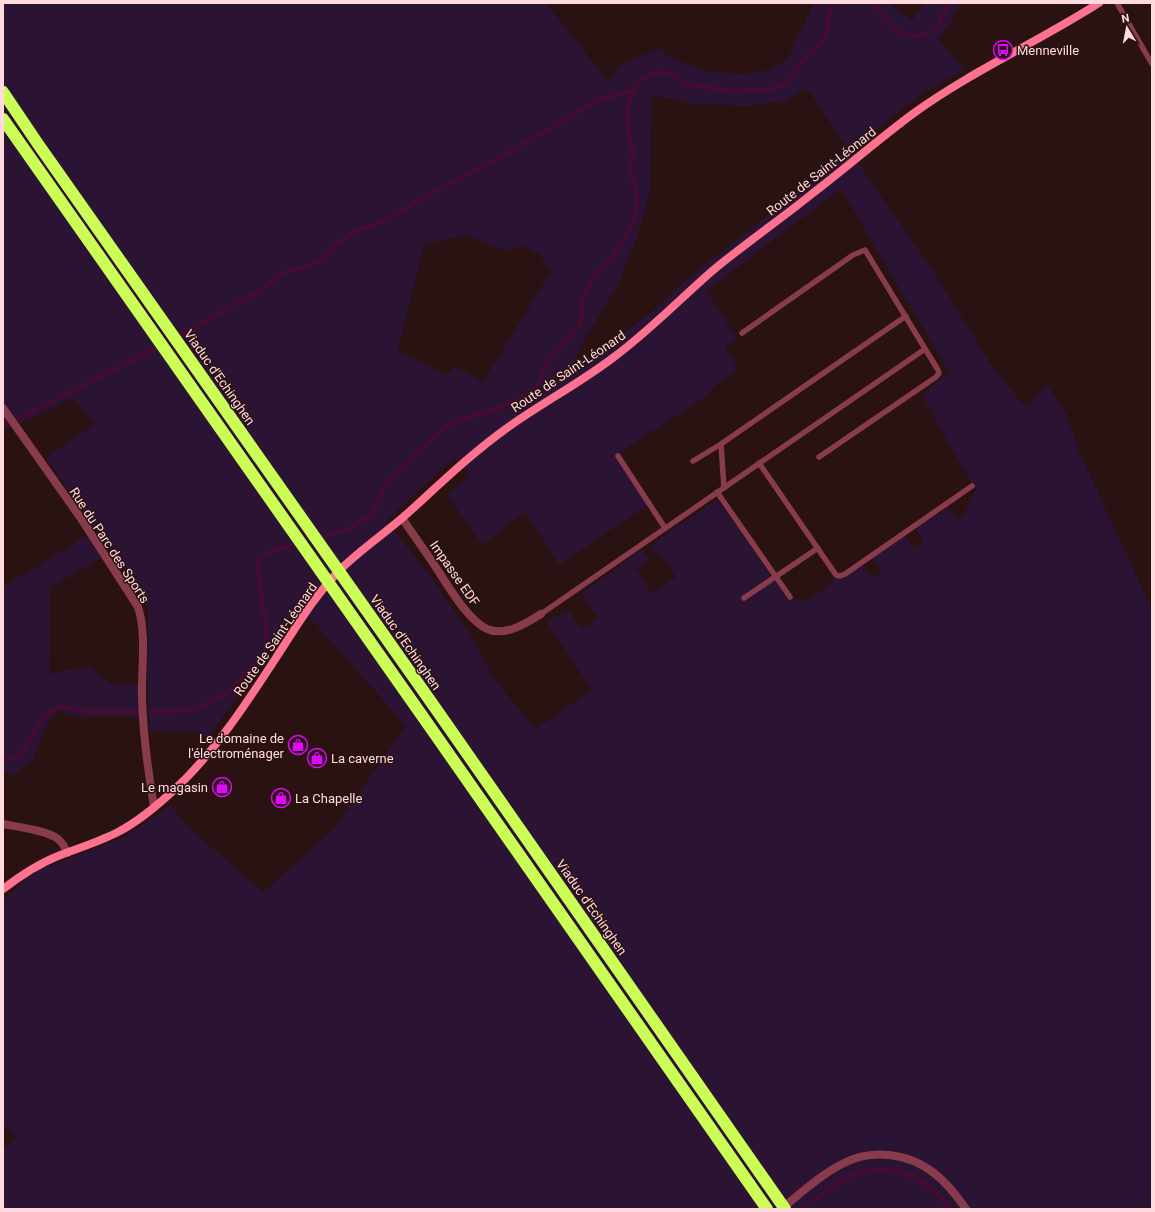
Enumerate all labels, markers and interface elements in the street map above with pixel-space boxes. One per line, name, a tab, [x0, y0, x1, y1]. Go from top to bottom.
north arrow	[1107, 8, 1147, 48]
text: N	[1120, 12, 1131, 26]
bus stop icon: Menneville	[992, 39, 1014, 61]
place label: Menneville	[1017, 43, 1079, 58]
street label: Route de Saint-Léonard	[764, 124, 879, 219]
street label: Viaduc d'Echinghen	[181, 327, 258, 428]
street label: Route de Saint-Léonard	[508, 328, 628, 415]
street label: Rue du Parc des Sports	[67, 485, 153, 606]
street label: Impasse EDF	[427, 538, 483, 609]
street label: Route de Saint-Léonard	[231, 580, 320, 699]
street label: Viaduc d'Echinghen	[367, 592, 444, 693]
place label: Le domaine de l'électroménager	[188, 731, 285, 761]
shop icon: Le domaine de l'électroménager	[287, 734, 309, 756]
shop icon: La caverne	[306, 747, 328, 769]
place label: La caverne	[331, 751, 394, 766]
shop icon: Le magasin	[211, 776, 233, 798]
place label: Le magasin	[141, 780, 208, 795]
shop icon: La Chapelle	[270, 787, 292, 809]
place label: La Chapelle	[295, 791, 363, 806]
street label: Viaduc d'Echinghen	[553, 857, 630, 958]

